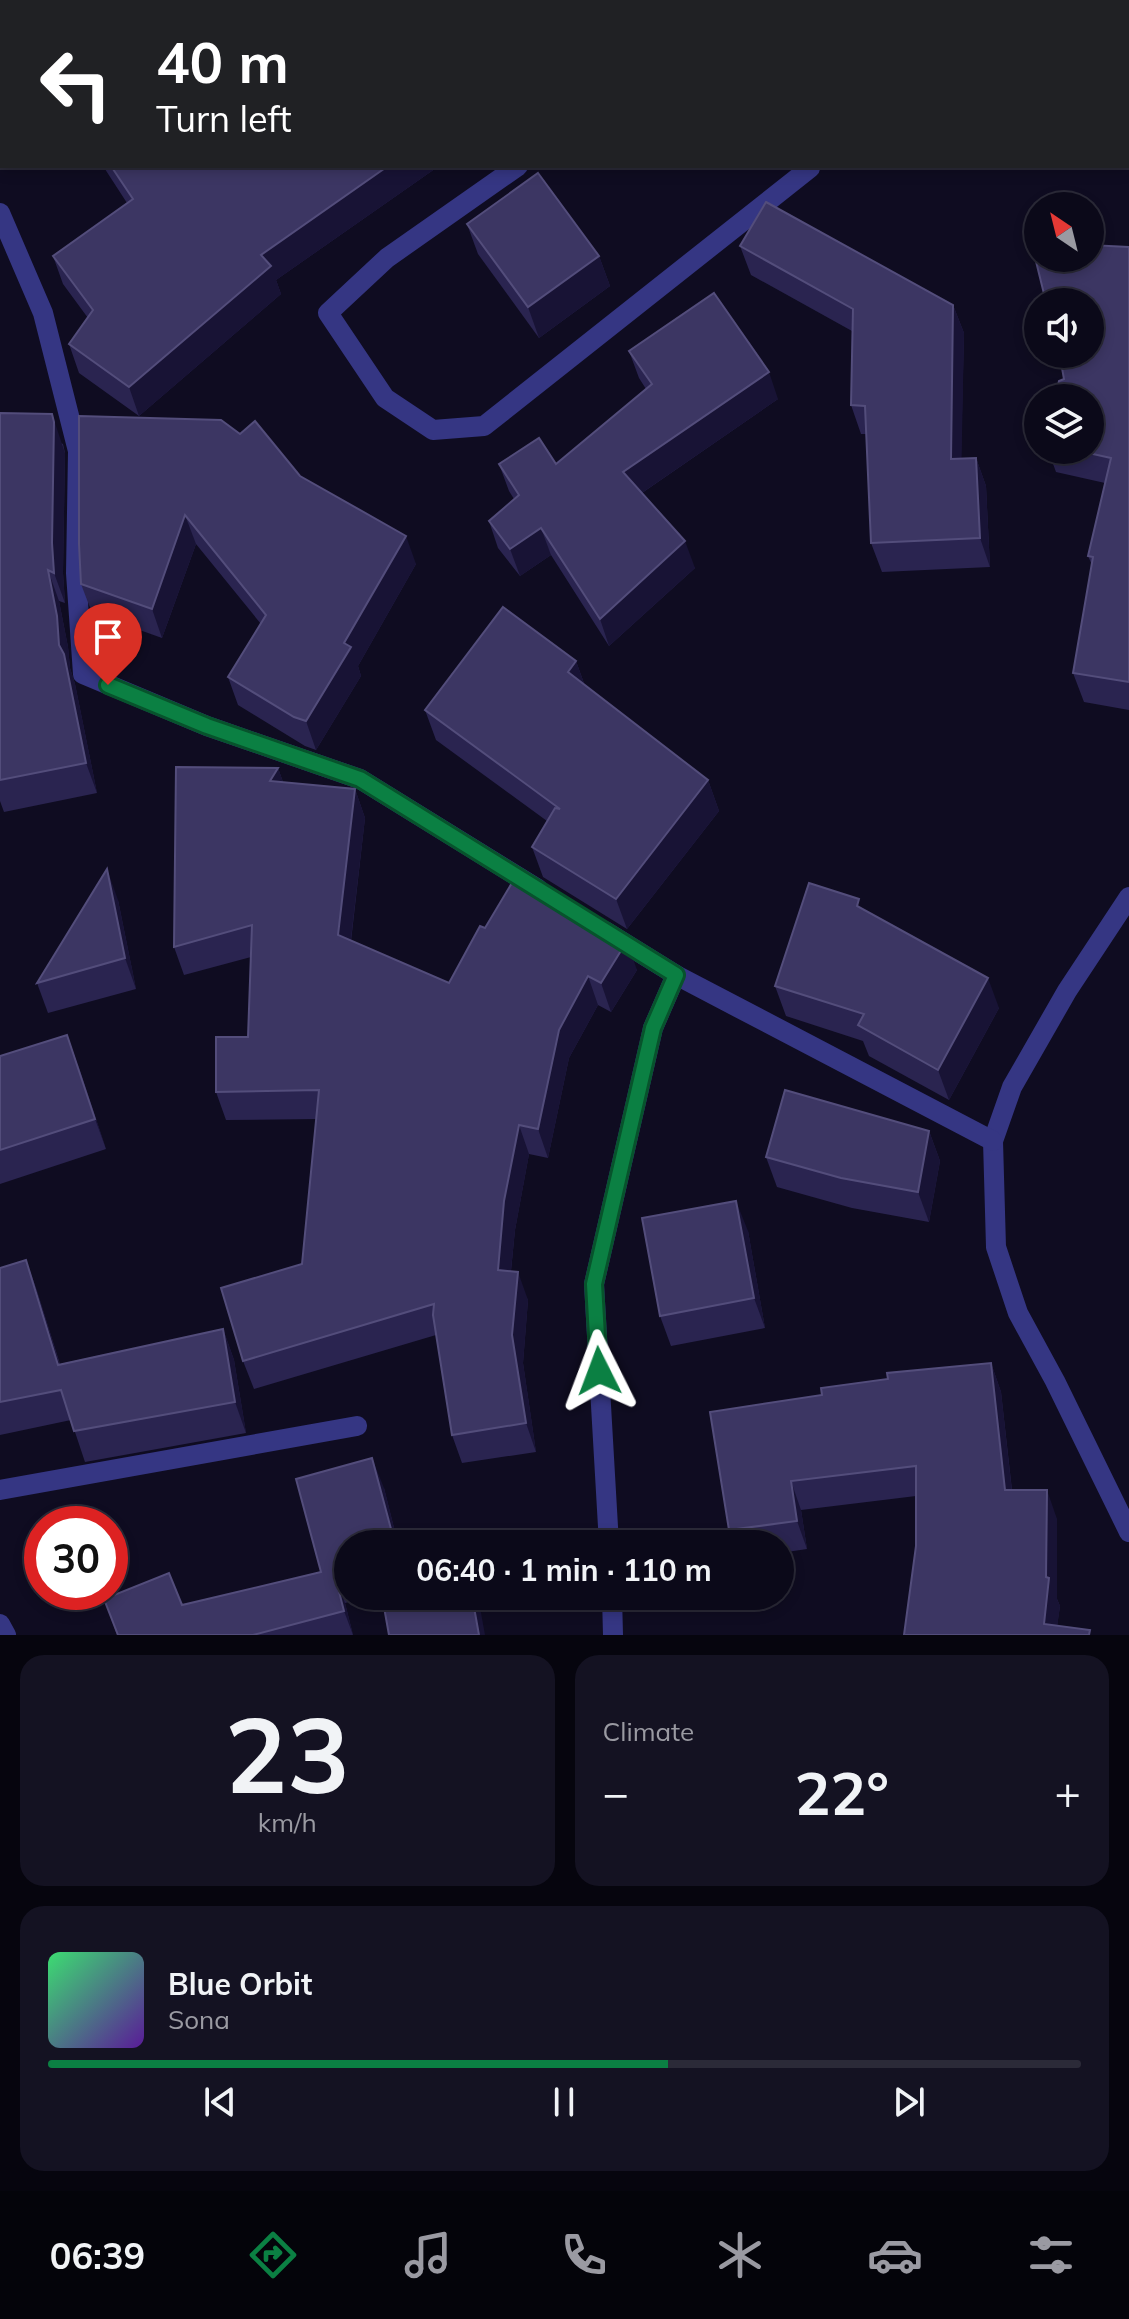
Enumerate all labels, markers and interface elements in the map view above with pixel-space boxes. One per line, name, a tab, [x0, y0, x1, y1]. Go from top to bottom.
text: 40 m	[156, 27, 289, 97]
icon: left	[24, 32, 128, 136]
text: Turn left	[156, 96, 292, 141]
north arrow	[1024, 192, 1104, 272]
map controls	[1024, 192, 1104, 464]
button: sound	[1024, 288, 1104, 368]
button: layers	[1024, 384, 1104, 464]
pin	[74, 603, 142, 685]
icon: arrive	[86, 615, 130, 659]
position arrow	[557, 1329, 641, 1413]
speed limit sign: 30	[24, 1506, 128, 1610]
text: 06:40 · 1 min · 110 m	[416, 1551, 712, 1589]
text: 23	[225, 1688, 350, 1819]
text: Climate	[603, 1715, 694, 1748]
text: 22°	[794, 1755, 889, 1830]
text: −	[603, 1765, 629, 1820]
text: +	[1055, 1765, 1081, 1820]
text: km/h	[258, 1806, 317, 1839]
text: Blue Orbit	[168, 1965, 312, 2003]
text: Sona	[168, 2003, 230, 2036]
icon: previous	[198, 2080, 242, 2124]
icon: pause	[542, 2080, 586, 2124]
icon: next	[887, 2080, 931, 2124]
icon: directions	[245, 2227, 301, 2283]
icon: music	[400, 2227, 456, 2283]
icon: phone	[556, 2227, 612, 2283]
icon: climate	[712, 2227, 768, 2283]
icon: car	[867, 2227, 923, 2283]
icon: filters	[1023, 2227, 1079, 2283]
text: 06:39	[50, 2233, 145, 2278]

